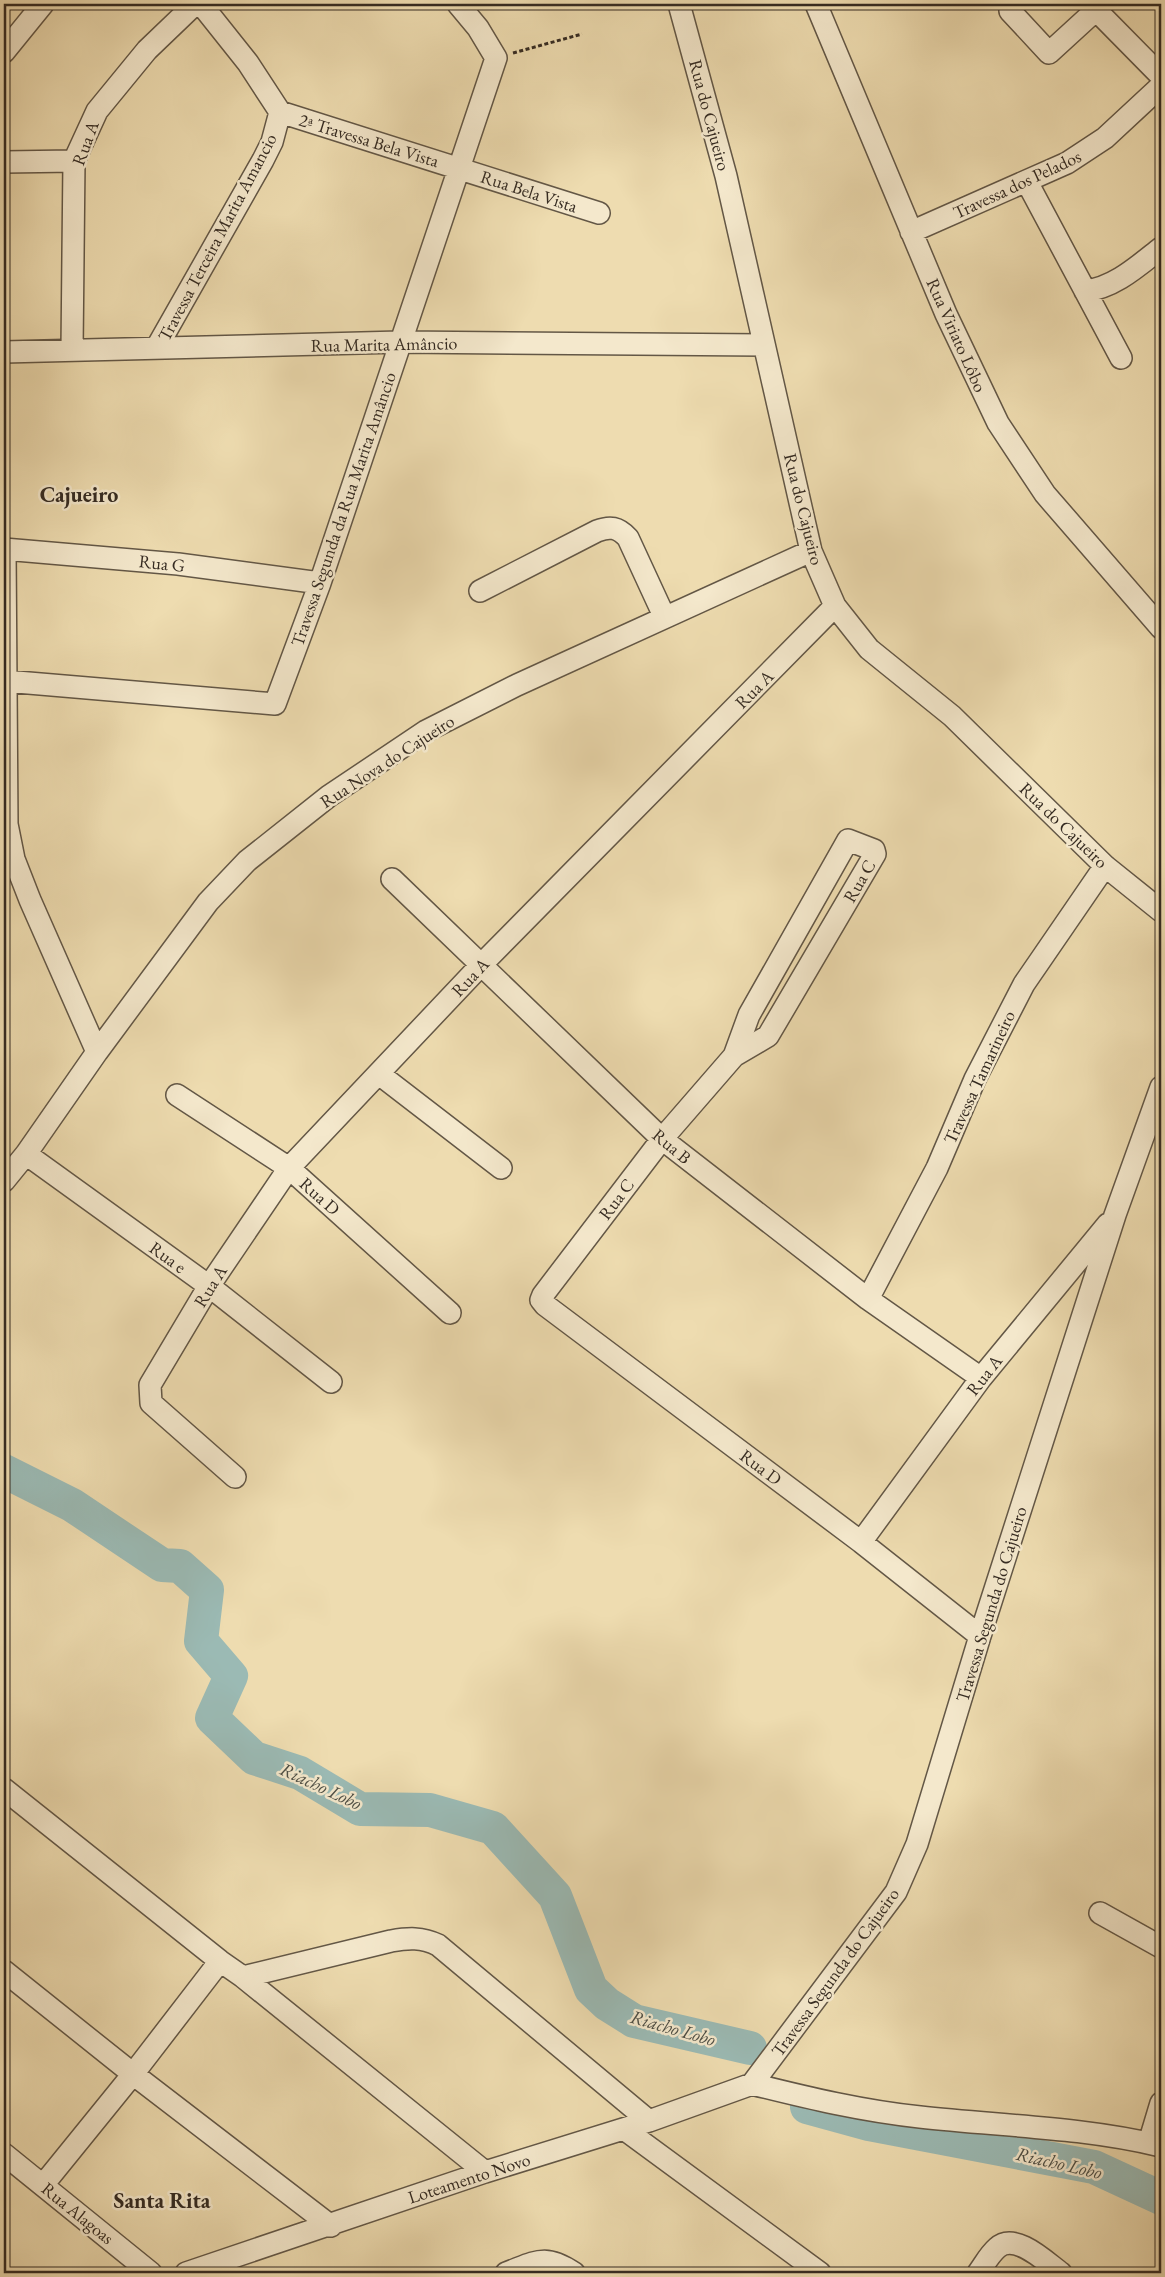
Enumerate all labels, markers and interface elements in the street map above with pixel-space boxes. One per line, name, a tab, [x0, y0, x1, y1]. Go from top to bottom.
street label: Rua do Cajueiro	[684, 57, 736, 173]
street label: 2ª Travessa Bela Vista	[296, 108, 443, 172]
street label: Rua A	[66, 117, 104, 168]
street label: Travessa Terceira Marita Amancio	[152, 129, 282, 345]
street label: Travessa dos Pelados	[949, 144, 1085, 224]
street label: Rua Bela Vista	[478, 165, 581, 218]
street label: Rua Viriato Lôbo	[922, 274, 992, 396]
street label: Rua Marita Amâncio	[310, 331, 458, 357]
street label: Travessa Segunda da Rua Marita Amâncio	[285, 369, 401, 649]
street label: Rua do Cajueiro	[779, 451, 829, 567]
district label: Cajueiro	[40, 480, 118, 509]
street label: Rua G	[138, 549, 186, 577]
street label: Rua A	[730, 664, 779, 713]
street label: Rua Nova do Cajueiro	[315, 709, 459, 813]
street label: Rua do Cajueiro	[1015, 777, 1113, 873]
street label: Rua C	[838, 855, 880, 907]
street label: Rua A	[446, 952, 494, 1002]
street label: Travessa Tamarineiro	[938, 1006, 1020, 1147]
street label: Rua B	[648, 1123, 696, 1169]
street label: Rua D	[295, 1172, 345, 1220]
street label: Rua C	[593, 1174, 639, 1224]
street label: Rua e	[145, 1236, 191, 1278]
street label: Rua A	[188, 1260, 232, 1311]
street label: Rua A	[961, 1350, 1007, 1400]
street label: Rua D	[735, 1444, 787, 1490]
street label: Travessa Segunda do Cajueiro	[950, 1503, 1032, 1705]
water label: Riacho Lobo	[276, 1756, 366, 1816]
street label: Travessa Segunda do Cajueiro	[766, 1883, 904, 2061]
water label: Riacho Lobo	[627, 2004, 719, 2052]
water label: Riacho Lobo	[1014, 2141, 1104, 2185]
street label: Loteamento Novo	[405, 2147, 533, 2209]
street label: Rua Alagoas	[37, 2177, 119, 2249]
district label: Santa Rita	[114, 2186, 211, 2215]

